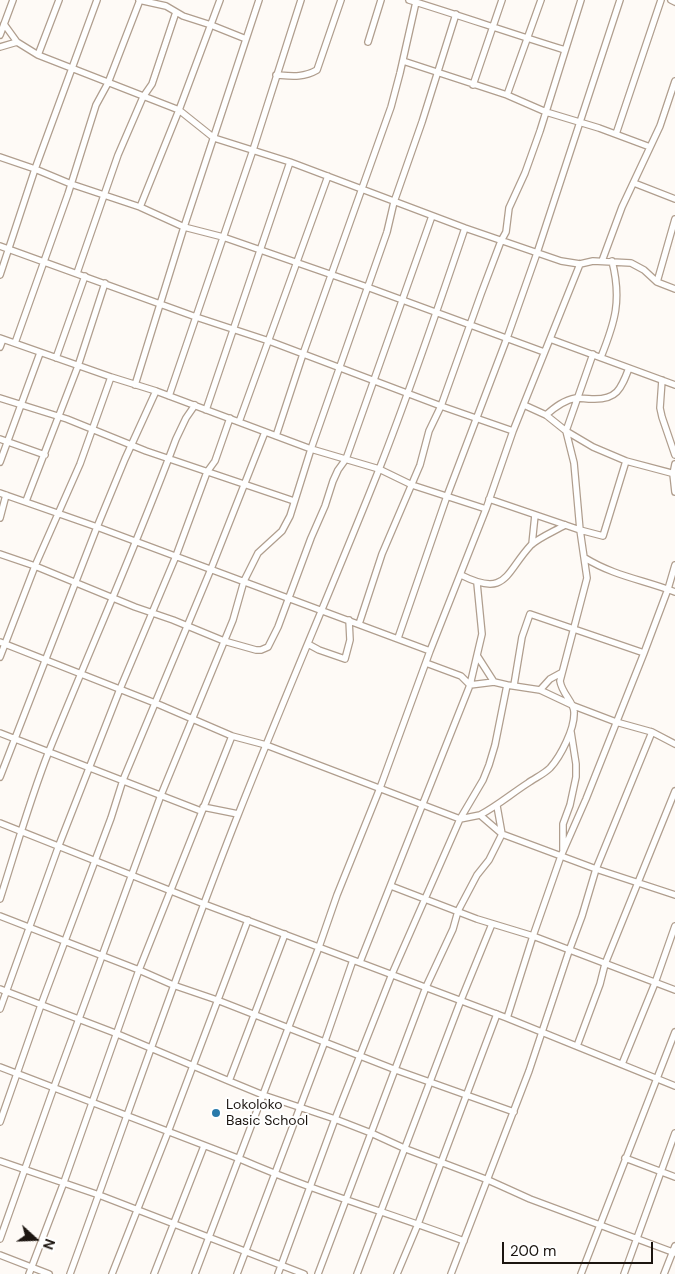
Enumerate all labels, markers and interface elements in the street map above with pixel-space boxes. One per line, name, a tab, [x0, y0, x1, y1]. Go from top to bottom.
place label: Lokoloko Basic School	[226, 1097, 308, 1130]
marker: Lokoloko Basic School	[210, 1107, 222, 1119]
north arrow	[10, 1214, 60, 1264]
scale bar	[505, 1232, 656, 1264]
text: N	[39, 1236, 59, 1252]
text: 200 m	[510, 1241, 556, 1261]

